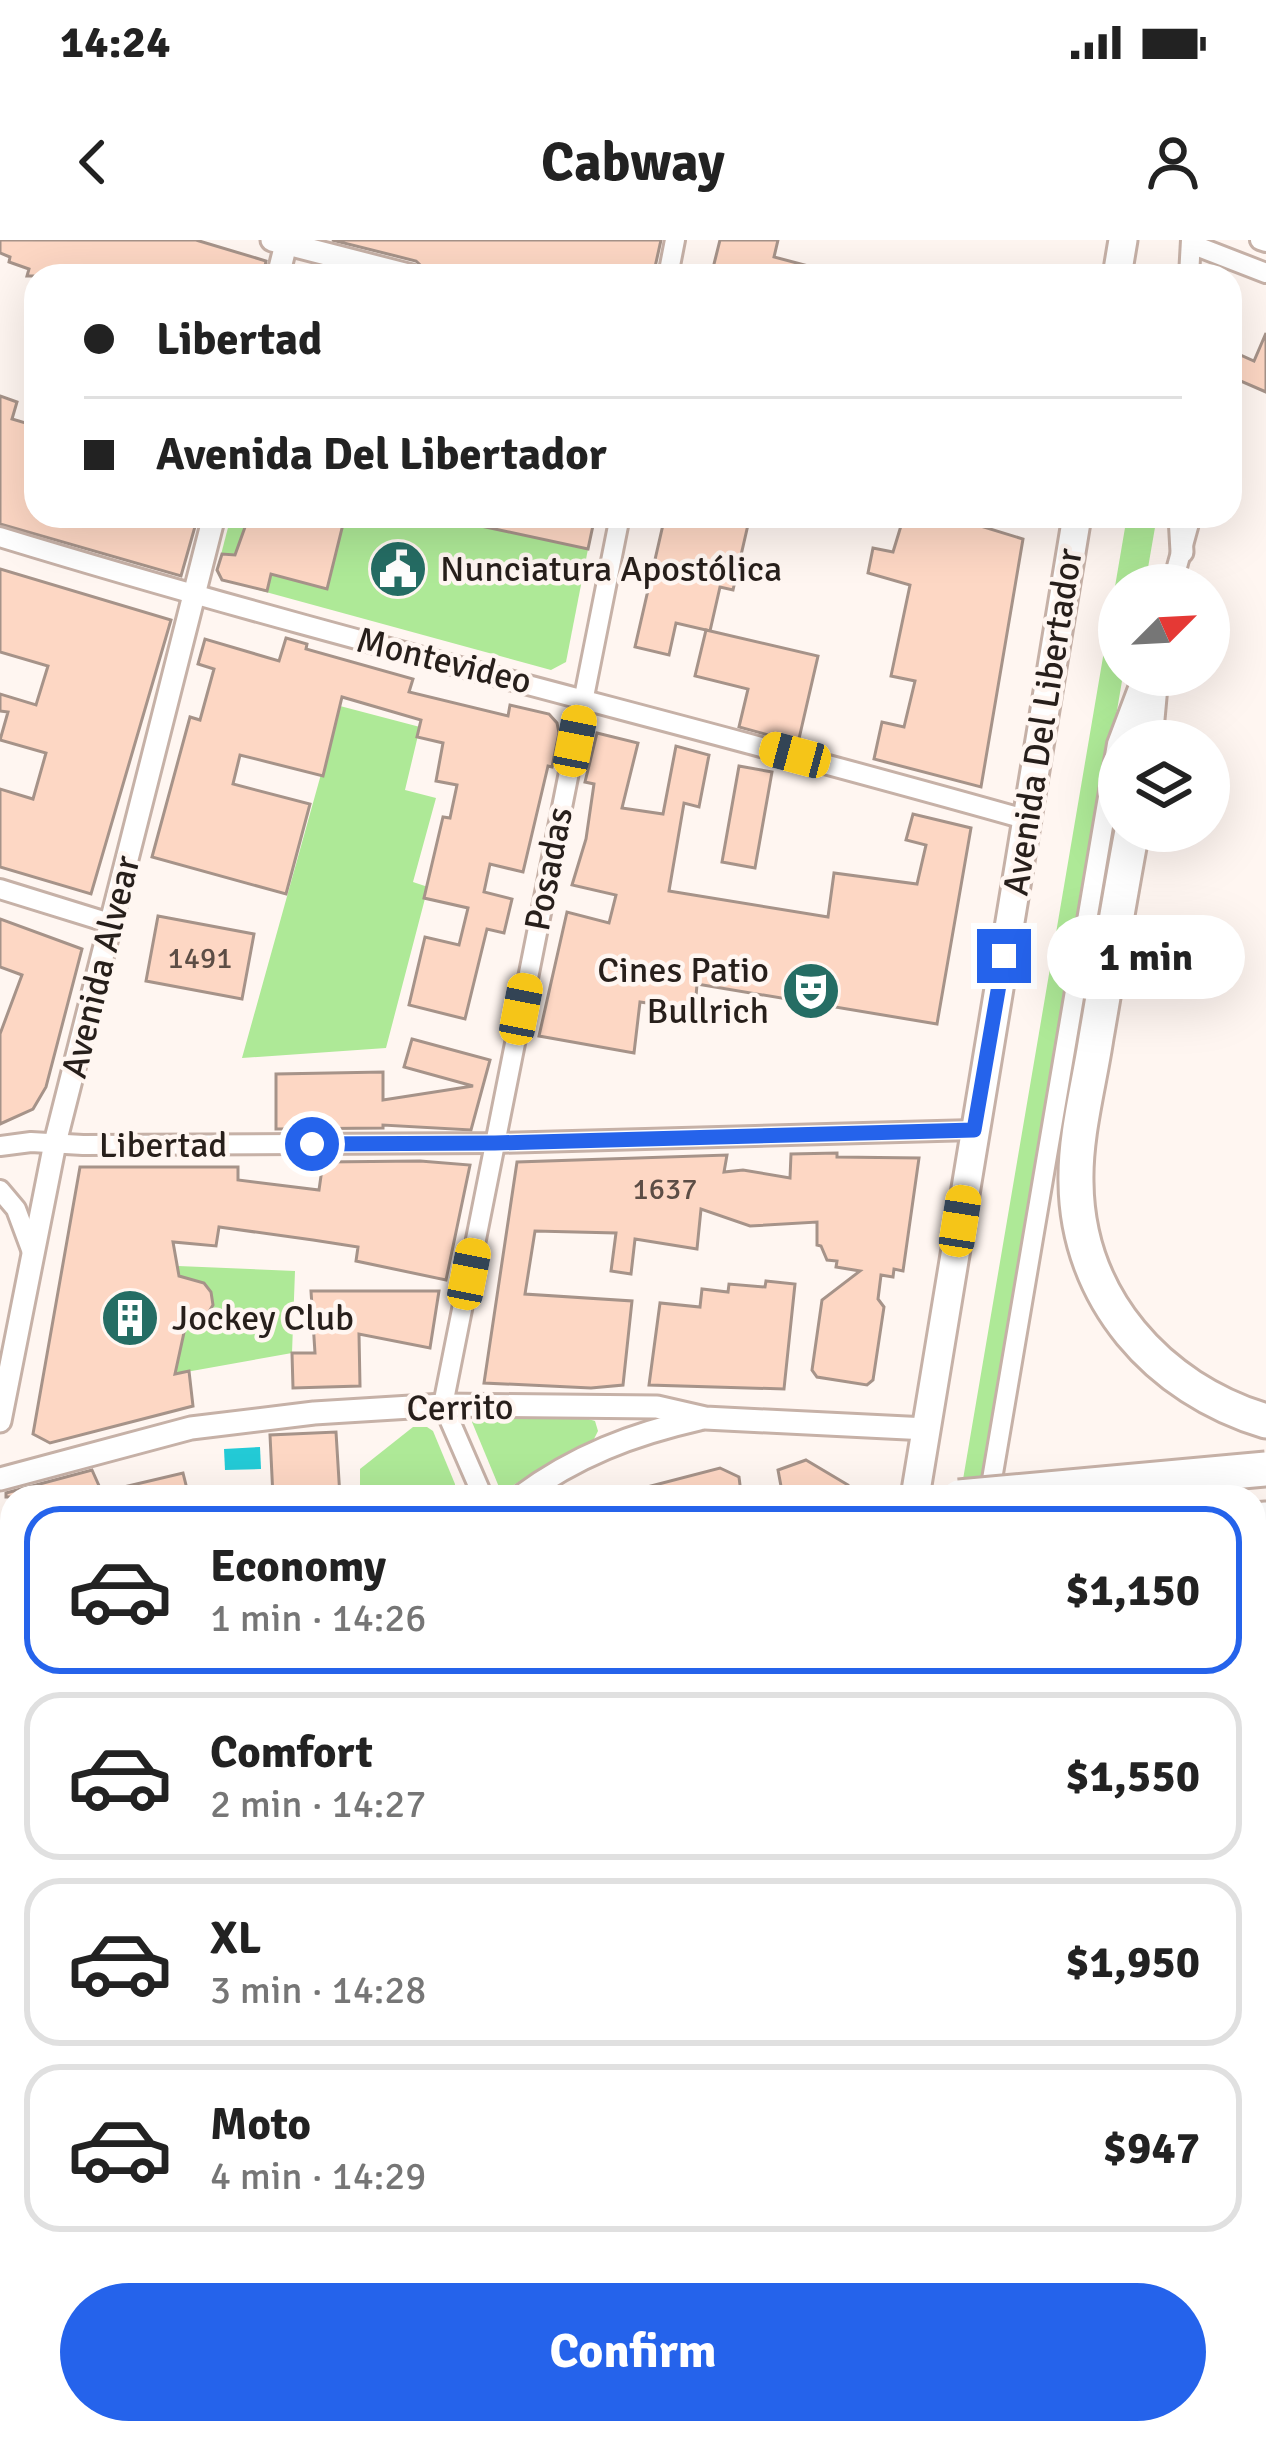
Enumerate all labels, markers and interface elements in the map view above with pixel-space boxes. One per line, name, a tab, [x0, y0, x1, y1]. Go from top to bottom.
text: 14:24	[60, 15, 170, 70]
icon: back	[60, 129, 126, 195]
text: Cabway	[541, 129, 725, 196]
icon: person	[1140, 129, 1206, 195]
text: Libertad	[156, 312, 322, 367]
text: Avenida Del Libertador	[156, 427, 607, 482]
public building icon: Nunciatura Apostólica	[367, 538, 429, 600]
street label: Avenida Del Libertador	[993, 545, 1093, 899]
place label: Nunciatura Apostólica	[440, 547, 782, 592]
north arrow	[1098, 564, 1230, 696]
map controls	[1098, 564, 1230, 852]
street label: Montevideo	[352, 618, 536, 704]
car	[550, 702, 600, 780]
button: layers	[1098, 720, 1230, 852]
car	[756, 728, 834, 782]
street label: Posadas	[515, 803, 583, 935]
street label: Avenida Alvear	[52, 851, 151, 1083]
callout: 1 min	[1046, 914, 1244, 998]
route end	[977, 929, 1031, 983]
text: 1 min	[1099, 933, 1193, 981]
house number: 1491	[168, 940, 232, 977]
place label: Cines Patio Bullrich	[597, 948, 769, 1034]
theatre icon: Cines Patio Bullrich	[780, 960, 842, 1022]
car	[496, 970, 546, 1048]
route start	[285, 1117, 339, 1171]
street label: Libertad	[99, 1123, 227, 1168]
house number: 1637	[633, 1171, 697, 1208]
car	[937, 1183, 983, 1259]
car	[444, 1235, 494, 1313]
building icon: Jockey Club	[99, 1287, 161, 1349]
place label: Jockey Club	[172, 1296, 354, 1341]
street label: Cerrito	[406, 1385, 514, 1431]
icon: car	[66, 1536, 174, 1644]
text: Economy	[210, 1539, 386, 1594]
text: $1,150	[1065, 1563, 1200, 1618]
text: 1 min · 14:26	[210, 1594, 426, 1642]
icon: car	[66, 1722, 174, 1830]
text: Comfort	[210, 1725, 373, 1780]
text: $1,550	[1065, 1749, 1200, 1804]
text: 2 min · 14:27	[210, 1780, 426, 1828]
icon: car	[66, 1908, 174, 2016]
text: XL	[210, 1911, 261, 1966]
text: $1,950	[1065, 1935, 1200, 1990]
text: 3 min · 14:28	[210, 1966, 426, 2014]
icon: car	[66, 2094, 174, 2202]
text: Moto	[210, 2097, 311, 2152]
text: $947	[1103, 2121, 1200, 2176]
text: 4 min · 14:29	[210, 2152, 426, 2200]
button: Confirm	[60, 2283, 1206, 2421]

